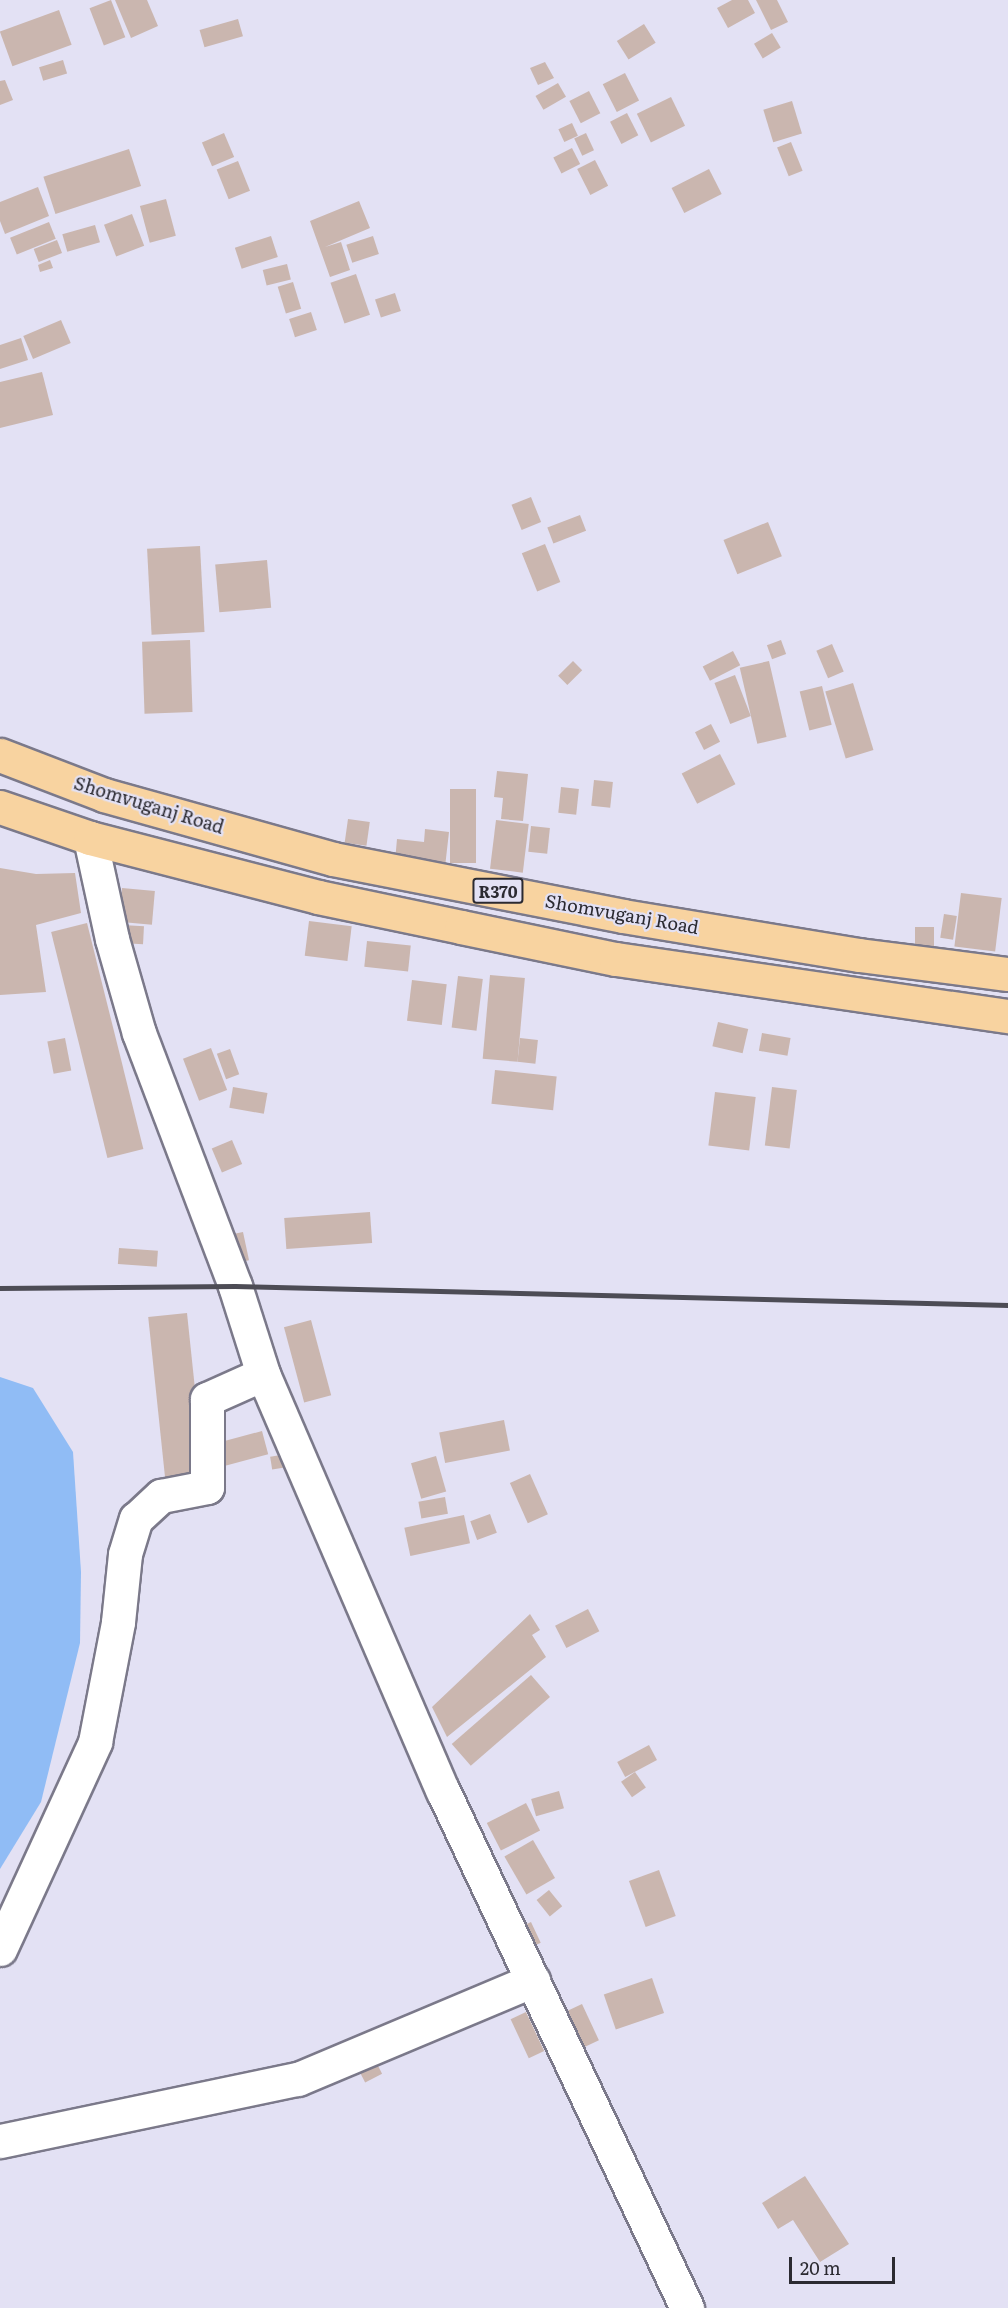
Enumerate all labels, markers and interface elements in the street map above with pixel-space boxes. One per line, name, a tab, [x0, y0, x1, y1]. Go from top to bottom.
street label: Shomvuganj Road	[71, 772, 227, 838]
road number: R370	[471, 878, 525, 904]
street label: Shomvuganj Road	[544, 890, 700, 938]
scale bar	[792, 2245, 898, 2283]
text: 20 m	[800, 2254, 841, 2281]

